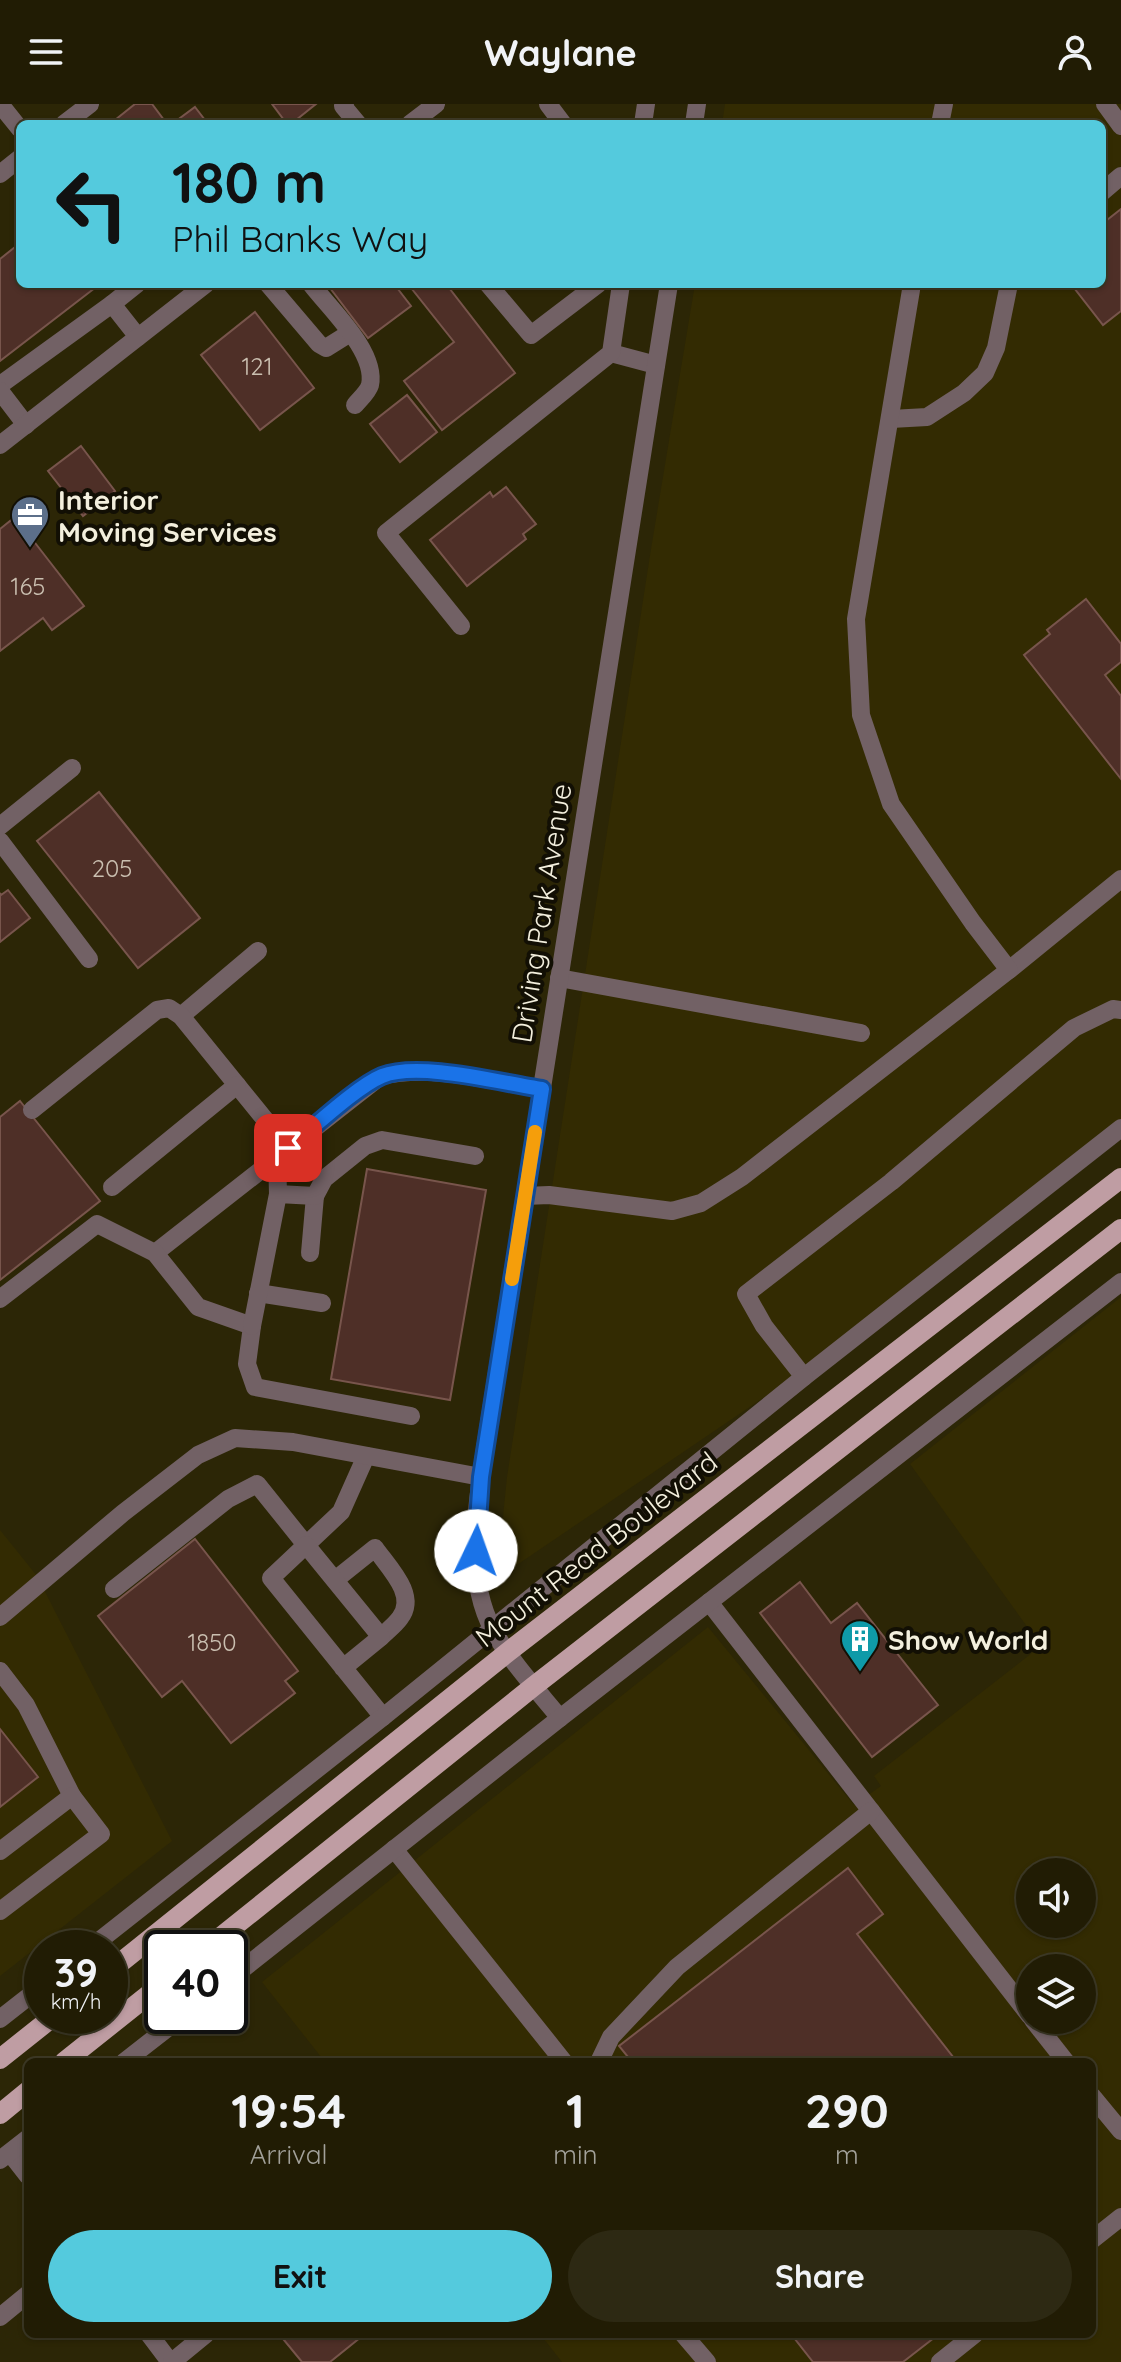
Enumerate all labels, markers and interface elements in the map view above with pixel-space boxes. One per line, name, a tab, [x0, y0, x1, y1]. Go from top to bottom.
icon: menu	[24, 30, 68, 74]
text: Waylane	[484, 30, 637, 75]
icon: person	[1053, 30, 1097, 74]
text: 180 m	[172, 147, 326, 217]
icon: left	[40, 152, 144, 256]
text: Phil Banks Way	[172, 216, 428, 261]
house number: 121	[241, 351, 273, 381]
place label: Interior Moving Services	[58, 482, 277, 549]
office icon: Interior Moving Services	[9, 494, 51, 549]
house number: 165	[11, 571, 45, 601]
street label: Driving Park Avenue	[503, 781, 579, 1045]
house number: 205	[92, 853, 132, 883]
pin	[254, 1114, 322, 1182]
icon: arrive	[266, 1126, 310, 1170]
street label: Mount Read Boulevard	[468, 1444, 724, 1654]
position arrow	[434, 1509, 518, 1593]
building icon: Show World	[839, 1618, 881, 1673]
place label: Show World	[888, 1622, 1048, 1657]
house number: 1850	[187, 1627, 237, 1657]
map controls	[1016, 1858, 1096, 2034]
button: sound	[1016, 1858, 1096, 1938]
speed limit sign: 40	[144, 1930, 248, 2034]
text: 39	[54, 1947, 98, 1997]
button: layers	[1016, 1954, 1096, 2034]
text: km/h	[51, 1989, 101, 2014]
text: 19:54	[231, 2080, 346, 2140]
text: 1	[566, 2080, 585, 2140]
text: 290	[805, 2080, 889, 2140]
text: Arrival	[250, 2138, 328, 2171]
text: min	[553, 2138, 598, 2171]
text: m	[835, 2138, 859, 2171]
button: Exit	[48, 2230, 552, 2322]
button: Share	[568, 2230, 1072, 2322]

